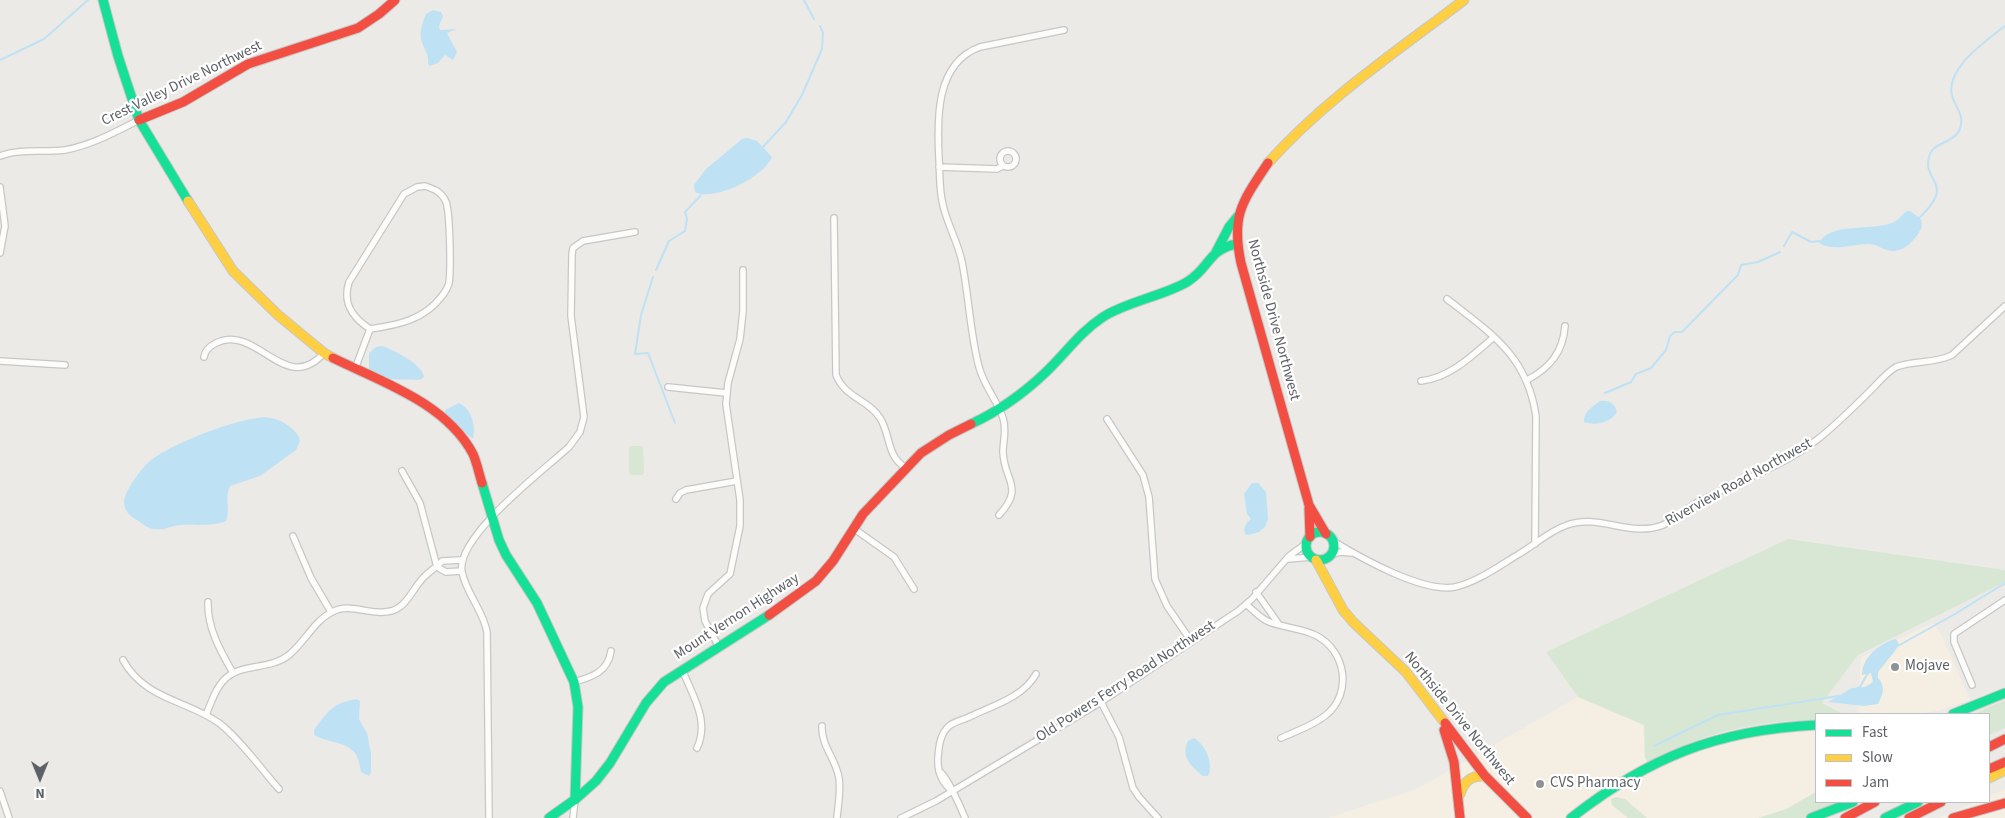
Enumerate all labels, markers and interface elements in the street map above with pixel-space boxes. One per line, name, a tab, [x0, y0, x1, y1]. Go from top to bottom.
street label: Crest Valley Drive Northwest	[99, 37, 265, 131]
street label: Northside Drive Northwest	[1243, 237, 1303, 403]
street label: Riverview Road Northwest	[1663, 435, 1815, 531]
street label: Mount Vernon Highway	[671, 570, 803, 664]
street label: Old Powers Ferry Road Northwest	[1033, 617, 1219, 747]
street label: Northside Drive Northwest	[1400, 649, 1518, 789]
place label: Mojave	[1905, 658, 1950, 676]
marker: Mojave	[1889, 661, 1901, 673]
legend	[1815, 713, 1990, 803]
text: Fast	[1862, 722, 1888, 743]
text: Slow	[1862, 747, 1893, 768]
north arrow	[15, 753, 65, 803]
text: Jam	[1862, 772, 1889, 793]
place label: CVS Pharmacy	[1550, 775, 1640, 793]
marker: CVS Pharmacy	[1534, 778, 1546, 790]
text: N	[35, 783, 45, 803]

